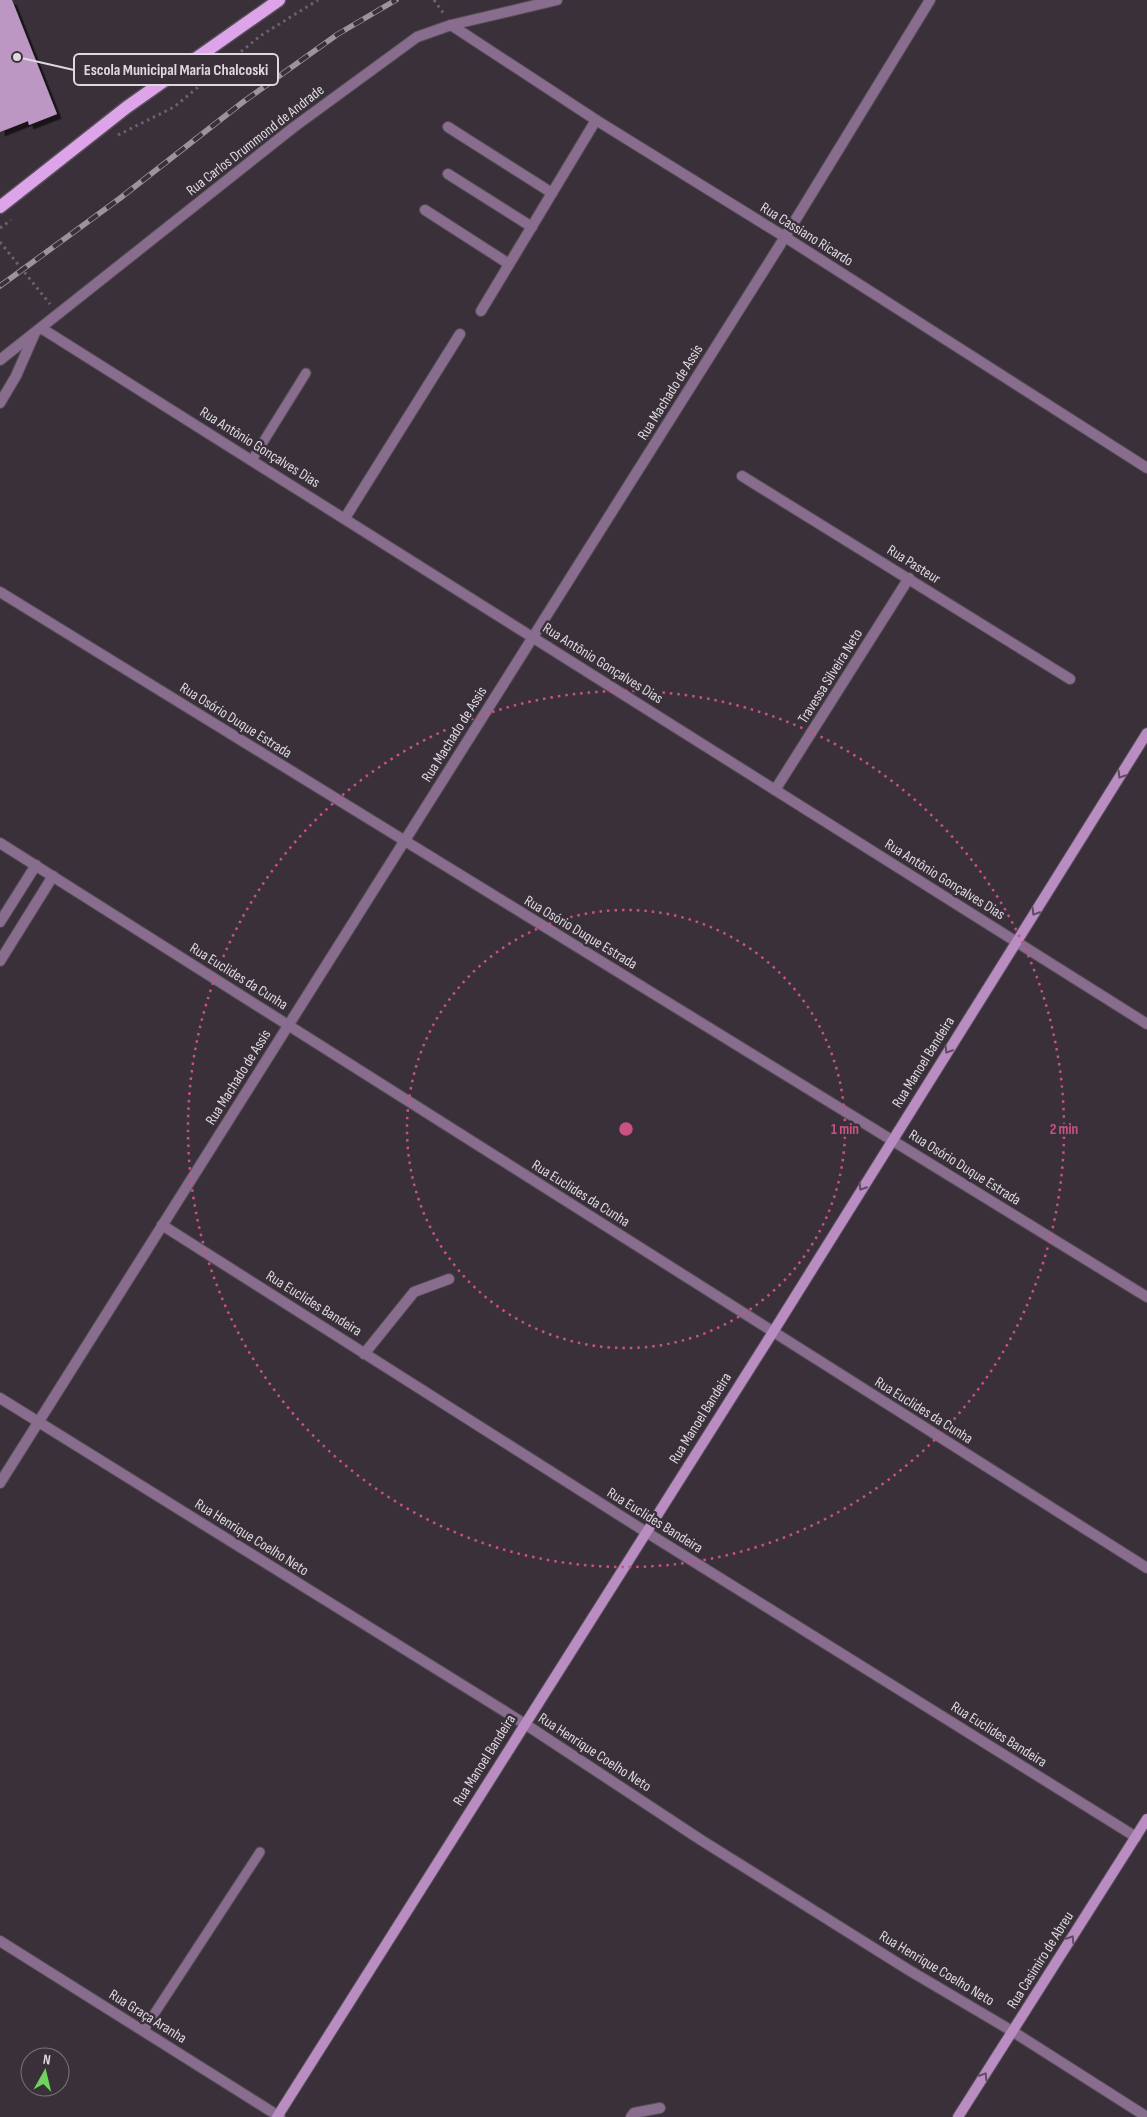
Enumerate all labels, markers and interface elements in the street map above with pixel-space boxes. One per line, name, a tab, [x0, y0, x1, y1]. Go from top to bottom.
callout: Escola Municipal Maria Chalcoski	[74, 54, 278, 85]
text: Escola Municipal Maria Chalcoski	[84, 61, 268, 80]
street label: Rua Carlos Drummond de Andrade	[183, 81, 328, 200]
street label: Rua Cassiano Ricardo	[757, 198, 857, 271]
street label: Rua Machado de Assis	[633, 341, 707, 444]
street label: Rua Antônio Gonçalves Dias	[196, 403, 323, 492]
street label: Rua Pasteur	[883, 541, 945, 589]
street label: Rua Antônio Gonçalves Dias	[539, 619, 666, 708]
street label: Travessa Silveira Neto	[794, 625, 867, 727]
street label: Rua Osório Duque Estrada	[176, 678, 296, 763]
street label: Rua Machado de Assis	[417, 683, 491, 786]
one-way arrow	[1118, 769, 1127, 778]
street label: Rua Antônio Gonçalves Dias	[881, 835, 1008, 924]
street label: Rua Osório Duque Estrada	[521, 891, 641, 974]
one-way arrow	[1031, 907, 1041, 916]
street label: Rua Euclides da Cunha	[186, 939, 292, 1014]
street label: Rua Manoel Bandeira	[888, 1013, 959, 1111]
street label: Rua Machado de Assis	[201, 1026, 275, 1129]
one-way arrow	[944, 1044, 954, 1053]
centre of rings	[617, 1120, 635, 1138]
text: 1 min	[831, 1120, 859, 1139]
text: 2 min	[1050, 1120, 1078, 1139]
street label: Rua Osório Duque Estrada	[905, 1125, 1025, 1210]
street label: Rua Euclides da Cunha	[528, 1156, 634, 1231]
one-way arrow	[858, 1182, 868, 1191]
street label: Rua Euclides Bandeira	[262, 1266, 365, 1341]
street label: Rua Manoel Bandeira	[665, 1369, 736, 1467]
street label: Rua Euclides da Cunha	[871, 1373, 977, 1448]
street label: Rua Euclides Bandeira	[603, 1483, 706, 1558]
street label: Rua Henrique Coelho Neto	[191, 1495, 312, 1580]
street label: Rua Euclides Bandeira	[947, 1697, 1050, 1772]
street label: Rua Henrique Coelho Neto	[535, 1709, 655, 1796]
street label: Rua Manoel Bandeira	[449, 1711, 520, 1809]
street label: Rua Casimiro de Abreu	[1003, 1908, 1078, 2012]
street label: Rua Henrique Coelho Neto	[876, 1927, 998, 2010]
one-way arrow	[1065, 1935, 1074, 1944]
street label: Rua Graça Aranha	[105, 1985, 190, 2048]
north arrow	[20, 2047, 70, 2097]
text: N	[42, 2051, 52, 2069]
one-way arrow	[978, 2072, 987, 2081]

